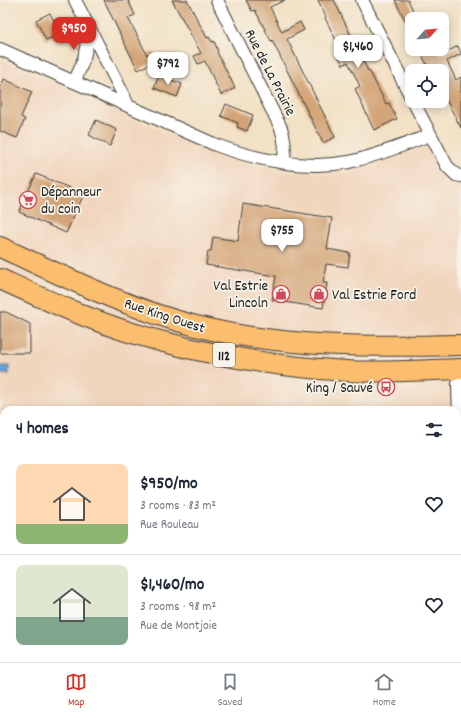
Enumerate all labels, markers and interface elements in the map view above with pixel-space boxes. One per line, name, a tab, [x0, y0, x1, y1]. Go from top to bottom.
north arrow	[405, 12, 449, 56]
map controls	[405, 12, 449, 108]
pin: $950	[50, 17, 98, 51]
text: $950	[61, 20, 87, 39]
street label: Rue de La Prairie	[238, 26, 301, 120]
pin: $1,460	[325, 35, 391, 69]
text: $1,460	[343, 38, 373, 57]
pin: $792	[144, 52, 192, 86]
text: $792	[156, 55, 180, 74]
button: locate	[405, 64, 449, 108]
place label: Dépanneur du coin	[41, 182, 102, 221]
supermarket icon: Dépanneur du coin	[18, 190, 38, 210]
pin: $755	[258, 219, 306, 253]
text: $755	[270, 222, 294, 241]
place label: Val Estrie Lincoln	[213, 276, 268, 315]
shop icon: Val Estrie Lincoln	[271, 284, 291, 304]
shop icon: Val Estrie Ford	[309, 284, 329, 304]
place label: Val Estrie Ford	[332, 285, 416, 307]
street label: Rue King Ouest	[121, 293, 208, 340]
road number: 112	[213, 343, 235, 367]
bus stop icon: King / Sauvé	[376, 377, 396, 397]
place label: King / Sauvé	[306, 378, 373, 400]
text: 4 homes	[16, 418, 69, 442]
icon: filters	[423, 419, 445, 441]
text: $950/mo	[140, 473, 198, 497]
icon: home	[48, 480, 96, 528]
icon: heart	[423, 493, 445, 515]
text: 3 rooms · 83 m²	[140, 497, 216, 516]
text: Rue Rouleau	[140, 516, 199, 535]
text: $1,460/mo	[140, 574, 204, 598]
icon: home	[48, 581, 96, 629]
icon: heart	[423, 594, 445, 616]
text: 3 rooms · 98 m²	[140, 598, 216, 617]
text: Rue de Montjoie	[140, 617, 217, 636]
tab: Map	[65, 671, 87, 711]
tab: Saved	[218, 671, 242, 711]
tab: Home	[373, 671, 396, 711]

